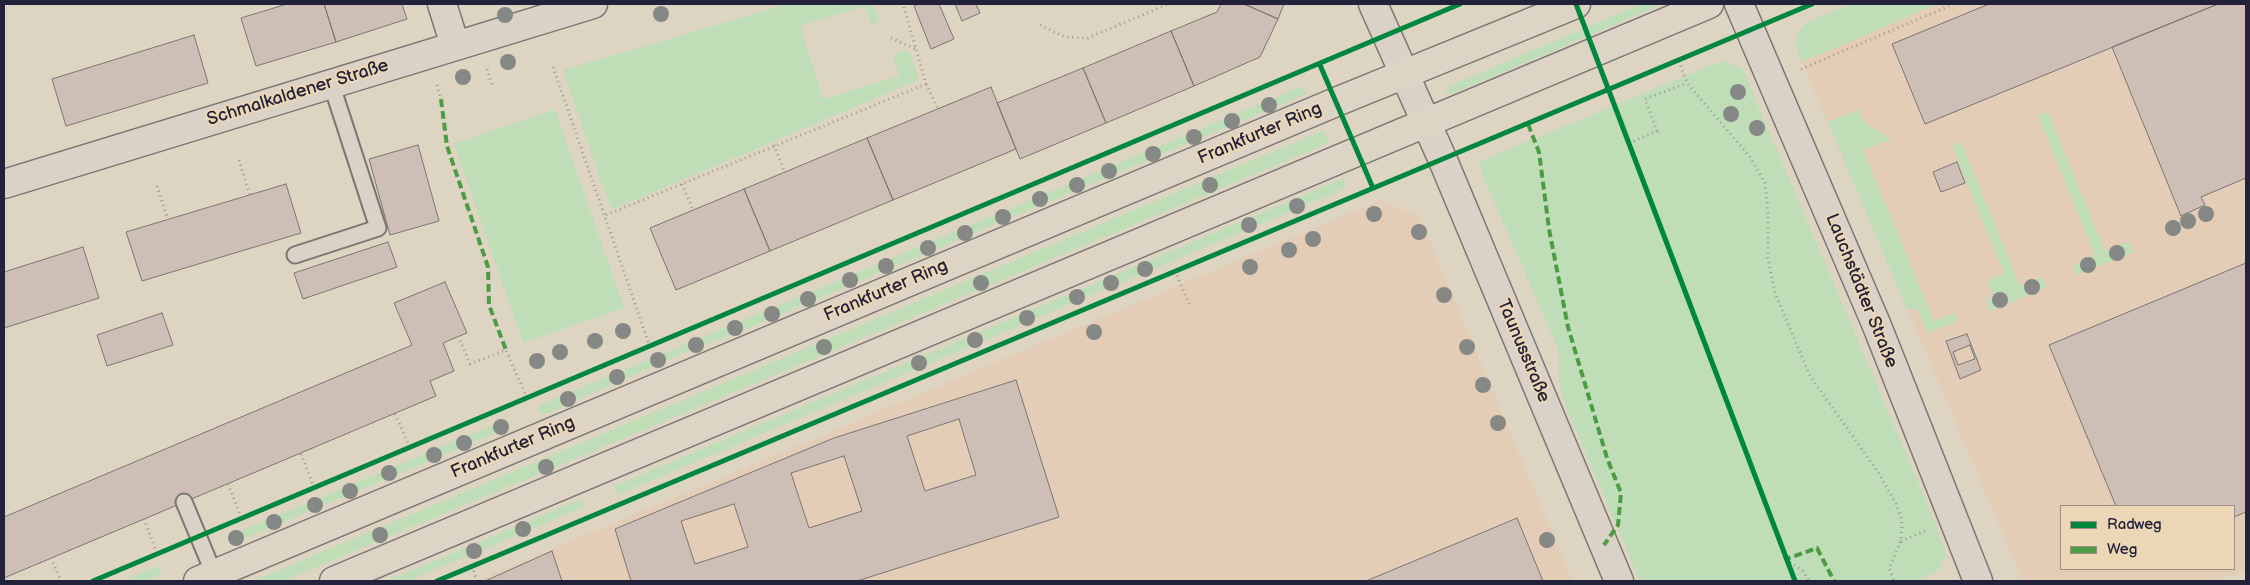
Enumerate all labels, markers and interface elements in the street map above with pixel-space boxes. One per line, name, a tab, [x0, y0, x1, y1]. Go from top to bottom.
street label: Schmalkaldener Straße	[205, 55, 391, 131]
street label: Frankfurter Ring	[1195, 98, 1325, 170]
street label: Lauchstädter Straße	[1820, 211, 1902, 371]
street label: Frankfurter Ring	[821, 255, 951, 327]
street label: Taunusstraße	[1492, 296, 1554, 406]
street label: Frankfurter Ring	[448, 412, 578, 484]
legend	[2060, 505, 2235, 570]
text: Radweg	[2107, 515, 2162, 534]
text: Weg	[2107, 540, 2137, 559]

